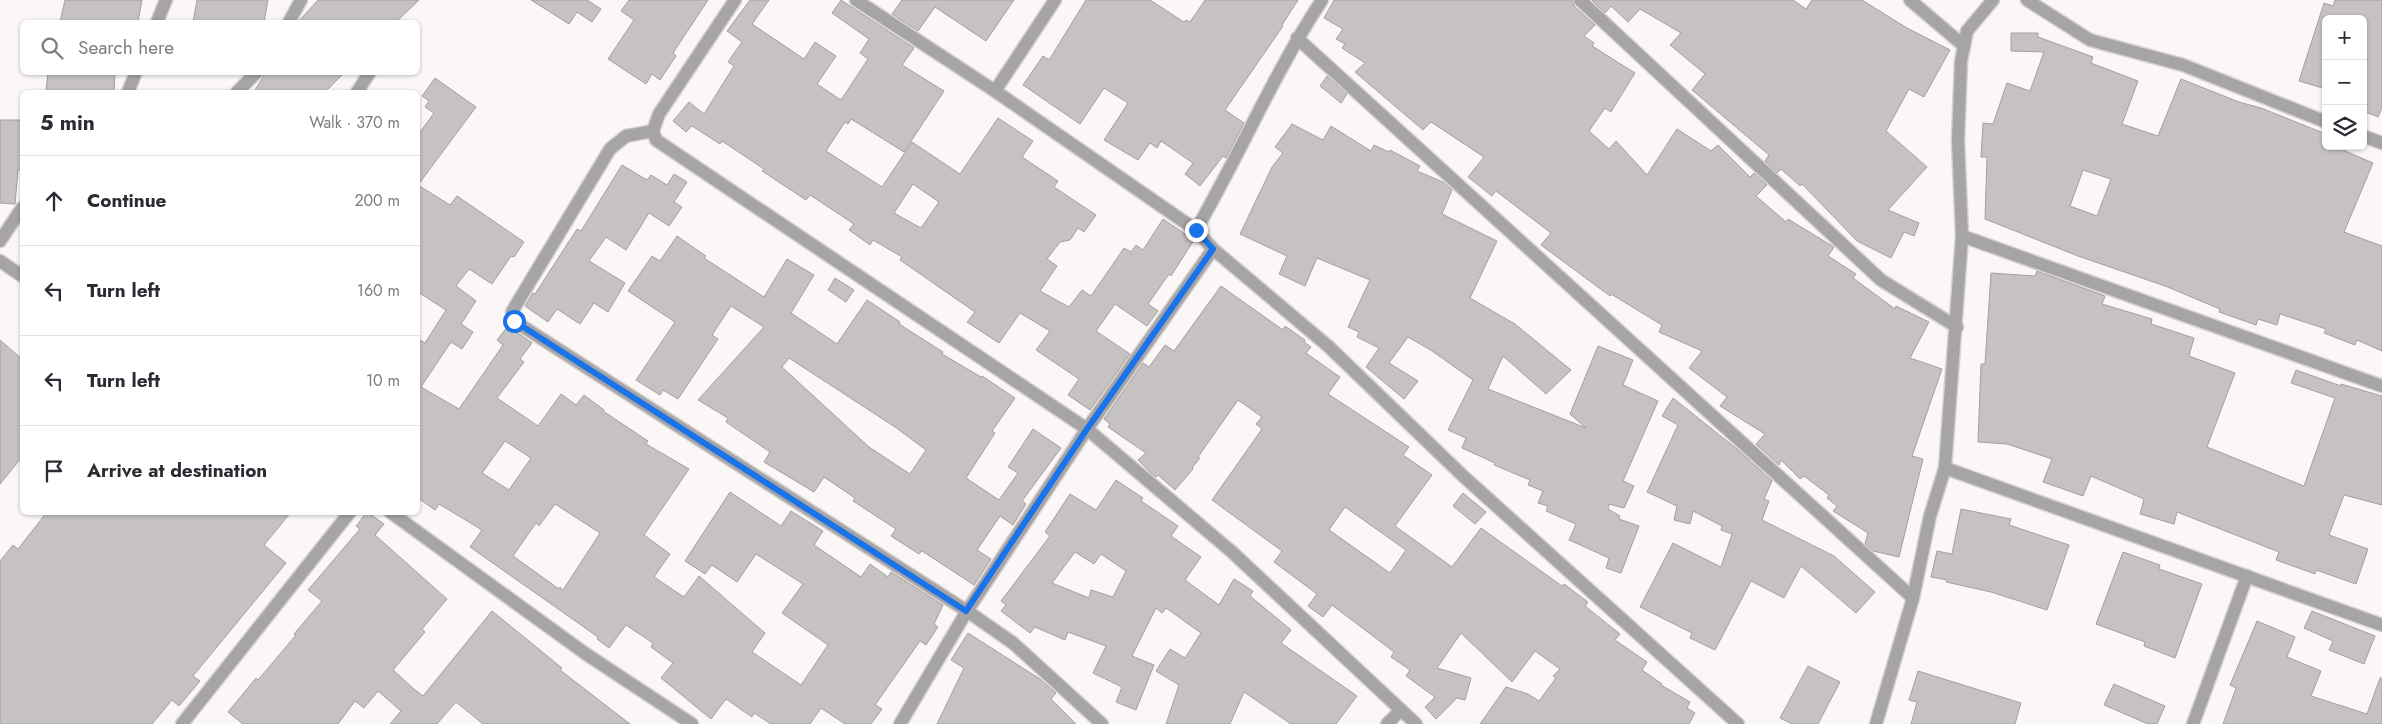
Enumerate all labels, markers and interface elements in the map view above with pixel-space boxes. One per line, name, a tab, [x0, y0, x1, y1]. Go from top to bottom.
map controls	[2322, 15, 2367, 150]
button: +	[2322, 15, 2367, 60]
search box	[20, 20, 420, 75]
icon: search	[38, 34, 66, 62]
text: Search here	[78, 34, 174, 61]
button: −	[2322, 60, 2367, 105]
button: layers	[2322, 105, 2367, 150]
text: 5 min	[40, 108, 95, 138]
text: Walk · 370 m	[309, 111, 400, 134]
icon: ahead	[40, 187, 68, 215]
text: Continue	[87, 187, 166, 214]
text: 200 m	[354, 189, 400, 212]
route end	[1185, 219, 1208, 242]
icon: left	[40, 277, 68, 305]
text: Turn left	[87, 277, 160, 304]
text: 160 m	[357, 279, 400, 302]
route start	[503, 310, 526, 333]
icon: left	[40, 367, 68, 395]
text: Turn left	[87, 367, 160, 394]
text: 10 m	[366, 369, 400, 392]
icon: arrive	[40, 457, 68, 485]
text: Arrive at destination	[87, 457, 267, 484]

